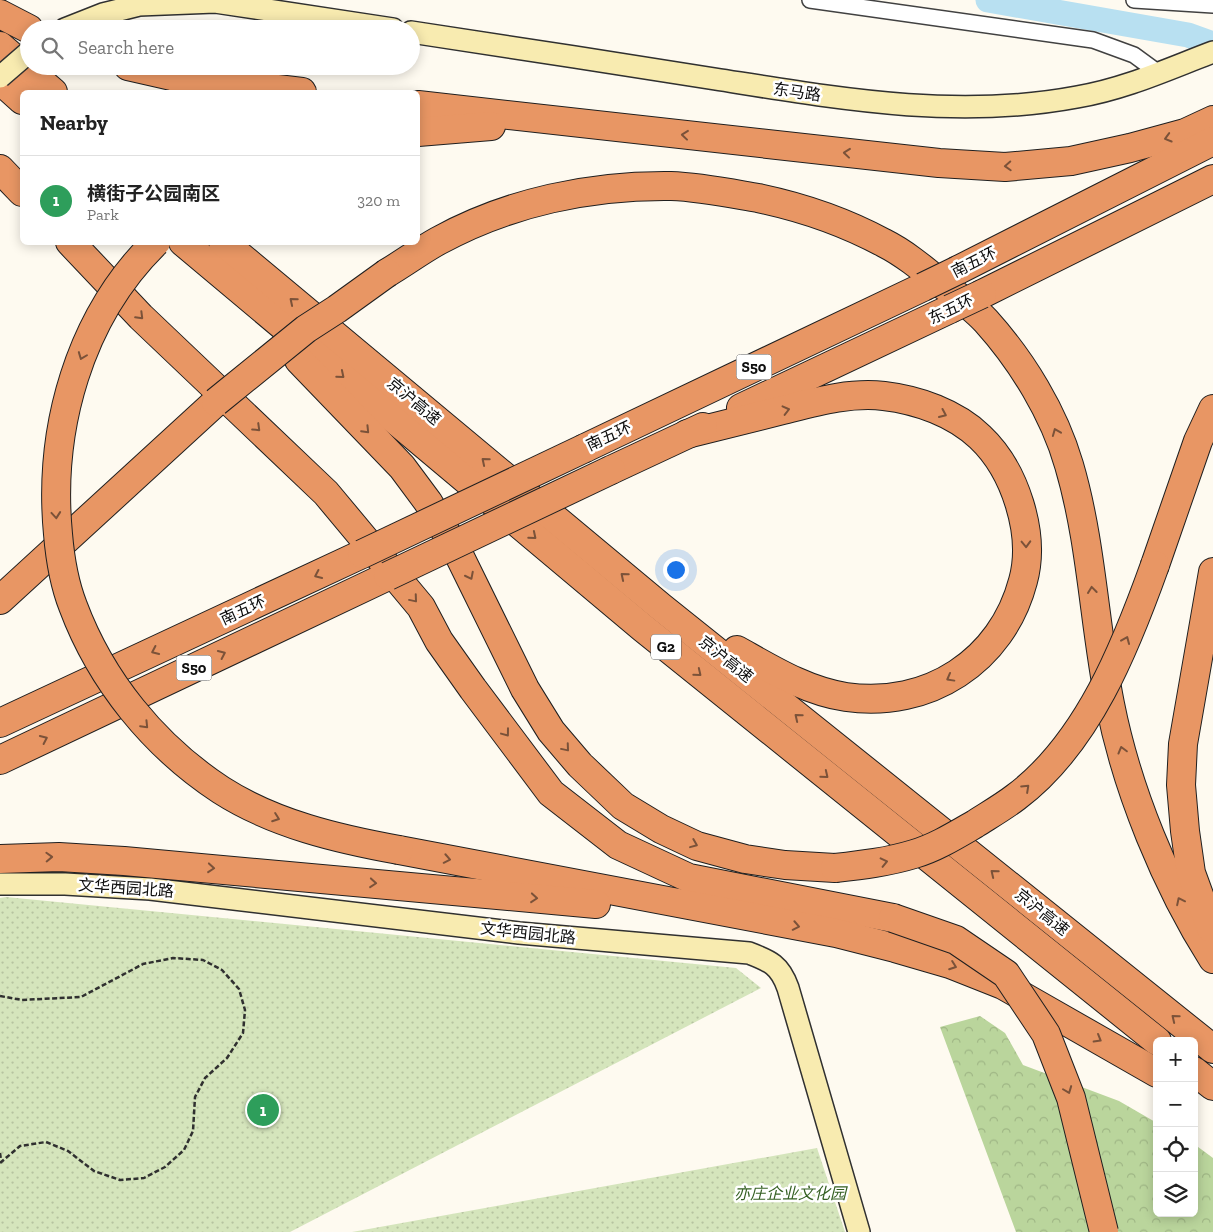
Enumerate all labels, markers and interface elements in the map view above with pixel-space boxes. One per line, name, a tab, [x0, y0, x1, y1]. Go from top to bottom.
search box	[20, 20, 420, 75]
icon: search	[38, 34, 66, 62]
text: Search here	[78, 36, 174, 59]
street label: 东马路	[772, 79, 822, 105]
text: Nearby	[40, 110, 108, 135]
one-way arrow	[681, 130, 689, 141]
one-way arrow	[1164, 132, 1172, 142]
one-way arrow	[842, 148, 850, 159]
one-way arrow	[1004, 161, 1012, 171]
text: 横街子公园南区	[87, 182, 220, 205]
text: 1	[53, 191, 59, 210]
text: 320 m	[357, 191, 400, 210]
text: Park	[87, 205, 119, 224]
street label: 南五环	[948, 243, 1000, 281]
street label: 东五环	[925, 290, 977, 328]
one-way arrow	[290, 298, 299, 306]
one-way arrow	[134, 310, 143, 319]
one-way arrow	[78, 351, 88, 359]
road number: S50	[736, 354, 772, 380]
one-way arrow	[335, 370, 344, 378]
street label: 京沪高速	[383, 373, 445, 429]
one-way arrow	[781, 405, 790, 416]
one-way arrow	[938, 407, 947, 418]
street label: 南五环	[583, 417, 635, 455]
one-way arrow	[252, 422, 261, 431]
one-way arrow	[360, 424, 369, 433]
one-way arrow	[1052, 428, 1063, 437]
one-way arrow	[482, 457, 491, 466]
one-way arrow	[50, 511, 61, 519]
one-way arrow	[527, 530, 536, 539]
one-way arrow	[1020, 540, 1031, 548]
your location	[663, 557, 689, 583]
one-way arrow	[314, 568, 323, 579]
one-way arrow	[464, 571, 474, 580]
one-way arrow	[621, 573, 630, 581]
one-way arrow	[1087, 586, 1097, 595]
street label: 南五环	[217, 591, 269, 629]
one-way arrow	[409, 593, 417, 602]
street label: 京沪高速	[695, 631, 757, 687]
road number: G2	[651, 634, 681, 660]
one-way arrow	[1119, 636, 1130, 645]
one-way arrow	[151, 645, 160, 655]
one-way arrow	[217, 651, 226, 661]
road number: S50	[176, 656, 212, 680]
one-way arrow	[693, 667, 702, 676]
one-way arrow	[946, 672, 955, 682]
one-way arrow	[795, 713, 804, 722]
one-way arrow	[139, 719, 148, 728]
one-way arrow	[500, 727, 508, 736]
one-way arrow	[39, 735, 48, 745]
one-way arrow	[560, 742, 568, 751]
one-way arrow	[1117, 746, 1127, 754]
one-way arrow	[819, 769, 828, 777]
one-way arrow	[1021, 785, 1030, 794]
one-way arrow	[271, 812, 280, 822]
one-way arrow	[689, 838, 698, 848]
one-way arrow	[45, 852, 53, 862]
one-way arrow	[443, 854, 452, 864]
one-way arrow	[879, 857, 888, 868]
one-way arrow	[207, 863, 215, 874]
one-way arrow	[990, 869, 999, 878]
street label: 文华西园北路	[77, 875, 175, 901]
one-way arrow	[369, 877, 377, 888]
street label: 京沪高速	[1011, 884, 1073, 940]
one-way arrow	[531, 892, 539, 903]
one-way arrow	[1176, 897, 1186, 906]
street label: 文华西园北路	[479, 919, 577, 947]
one-way arrow	[792, 920, 800, 930]
one-way arrow	[948, 960, 957, 970]
one-way arrow	[1172, 1016, 1181, 1024]
one-way arrow	[1092, 1033, 1101, 1043]
map controls	[1153, 1037, 1198, 1217]
button: +	[1153, 1037, 1198, 1082]
button: −	[1153, 1082, 1198, 1127]
one-way arrow	[1062, 1085, 1072, 1094]
pin: 1	[247, 1091, 279, 1129]
button: locate	[1153, 1127, 1198, 1172]
button: layers	[1153, 1172, 1198, 1217]
park label: 亦庄企业文化园	[734, 1184, 848, 1203]

